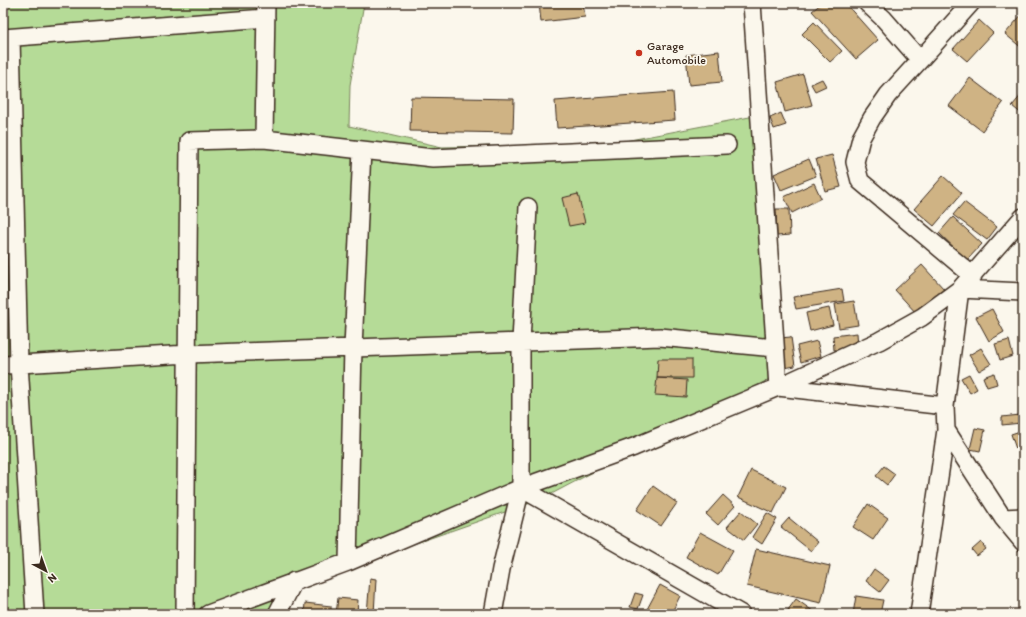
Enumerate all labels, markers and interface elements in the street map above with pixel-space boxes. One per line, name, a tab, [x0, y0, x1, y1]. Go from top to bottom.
place label: Garage Automobile	[647, 39, 706, 67]
marker: Garage Automobile	[634, 48, 644, 58]
north arrow	[26, 551, 66, 591]
text: N	[45, 571, 59, 586]

